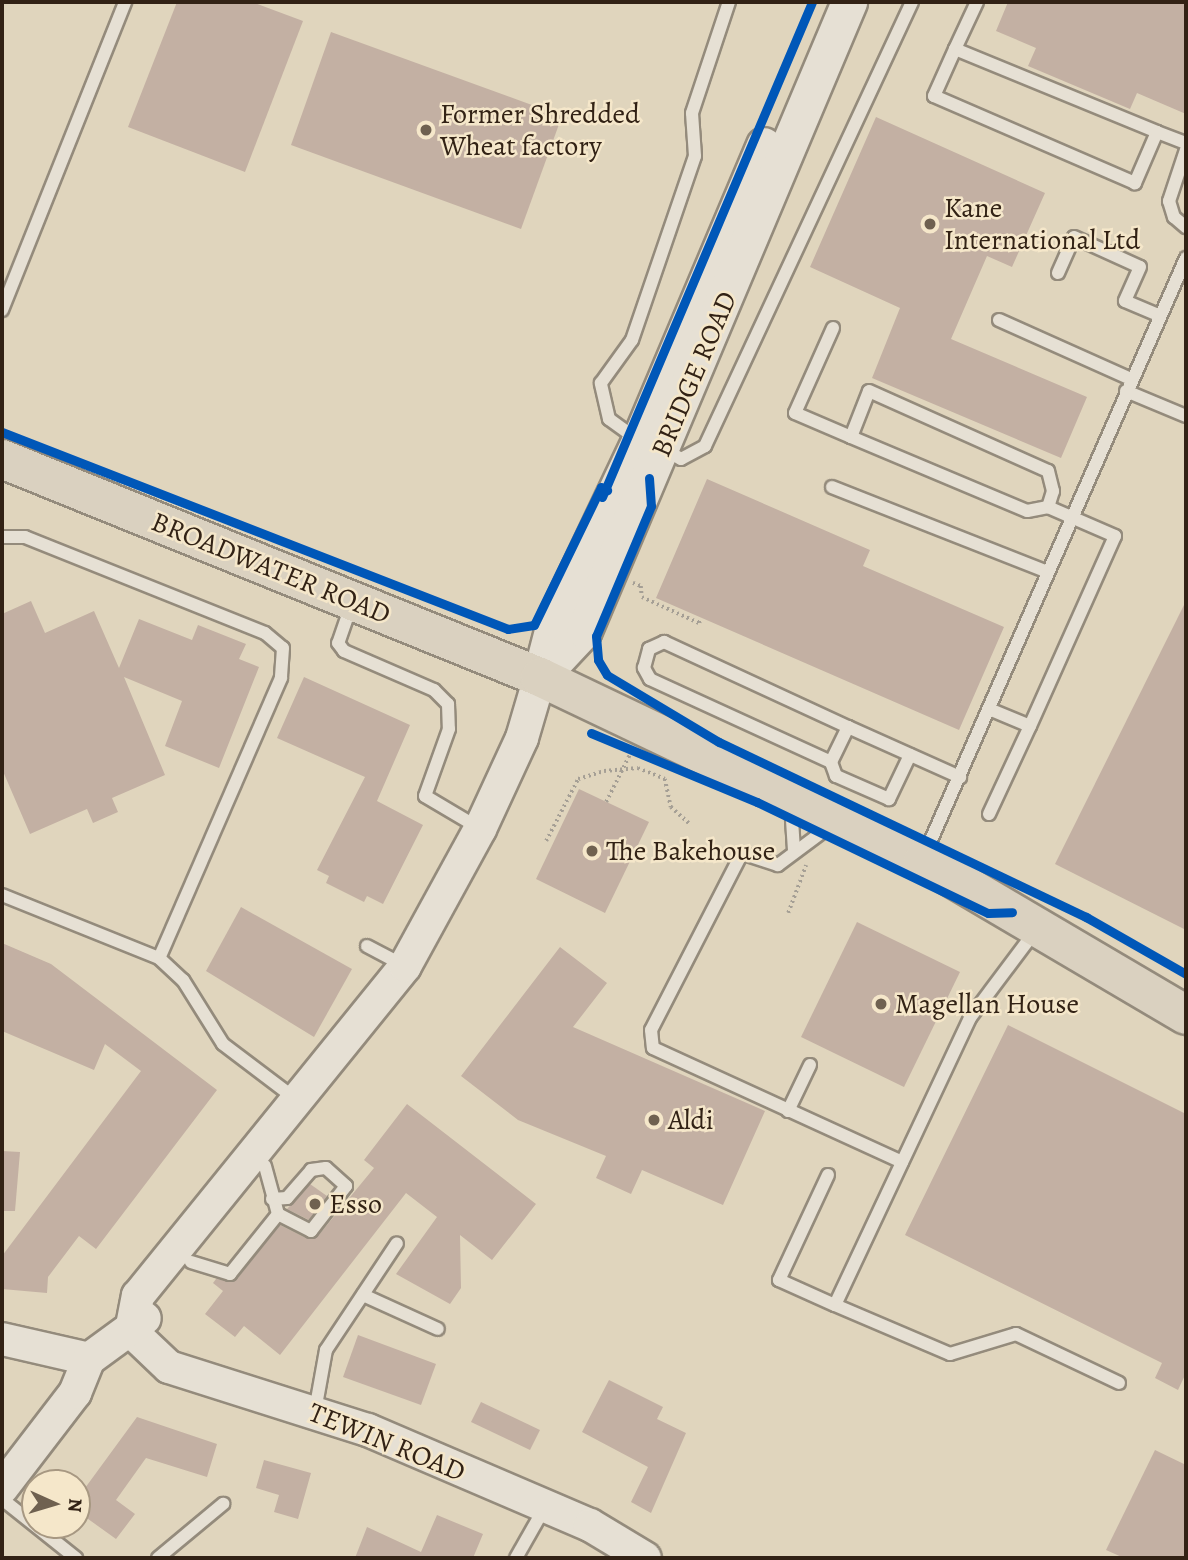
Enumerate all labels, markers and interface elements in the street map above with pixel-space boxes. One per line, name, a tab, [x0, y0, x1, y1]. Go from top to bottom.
place label: Former Shredded Wheat factory	[440, 97, 640, 163]
marker: Former Shredded Wheat factory	[418, 122, 434, 138]
place label: Kane International Ltd	[944, 191, 1140, 257]
marker: Kane International Ltd	[922, 216, 938, 232]
street label: BRIDGE ROAD	[644, 286, 744, 462]
street label: BROADWATER ROAD	[147, 505, 395, 631]
place label: The Bakehouse	[606, 834, 775, 868]
marker: The Bakehouse	[584, 843, 600, 859]
place label: Magellan House	[895, 987, 1079, 1021]
marker: Magellan House	[873, 996, 889, 1012]
place label: Aldi	[668, 1103, 714, 1137]
marker: Aldi	[646, 1112, 662, 1128]
place label: Esso	[329, 1187, 382, 1221]
marker: Esso	[307, 1196, 323, 1212]
street label: TEWIN ROAD	[304, 1395, 470, 1489]
north arrow	[21, 1469, 91, 1539]
text: N	[62, 1498, 88, 1513]

